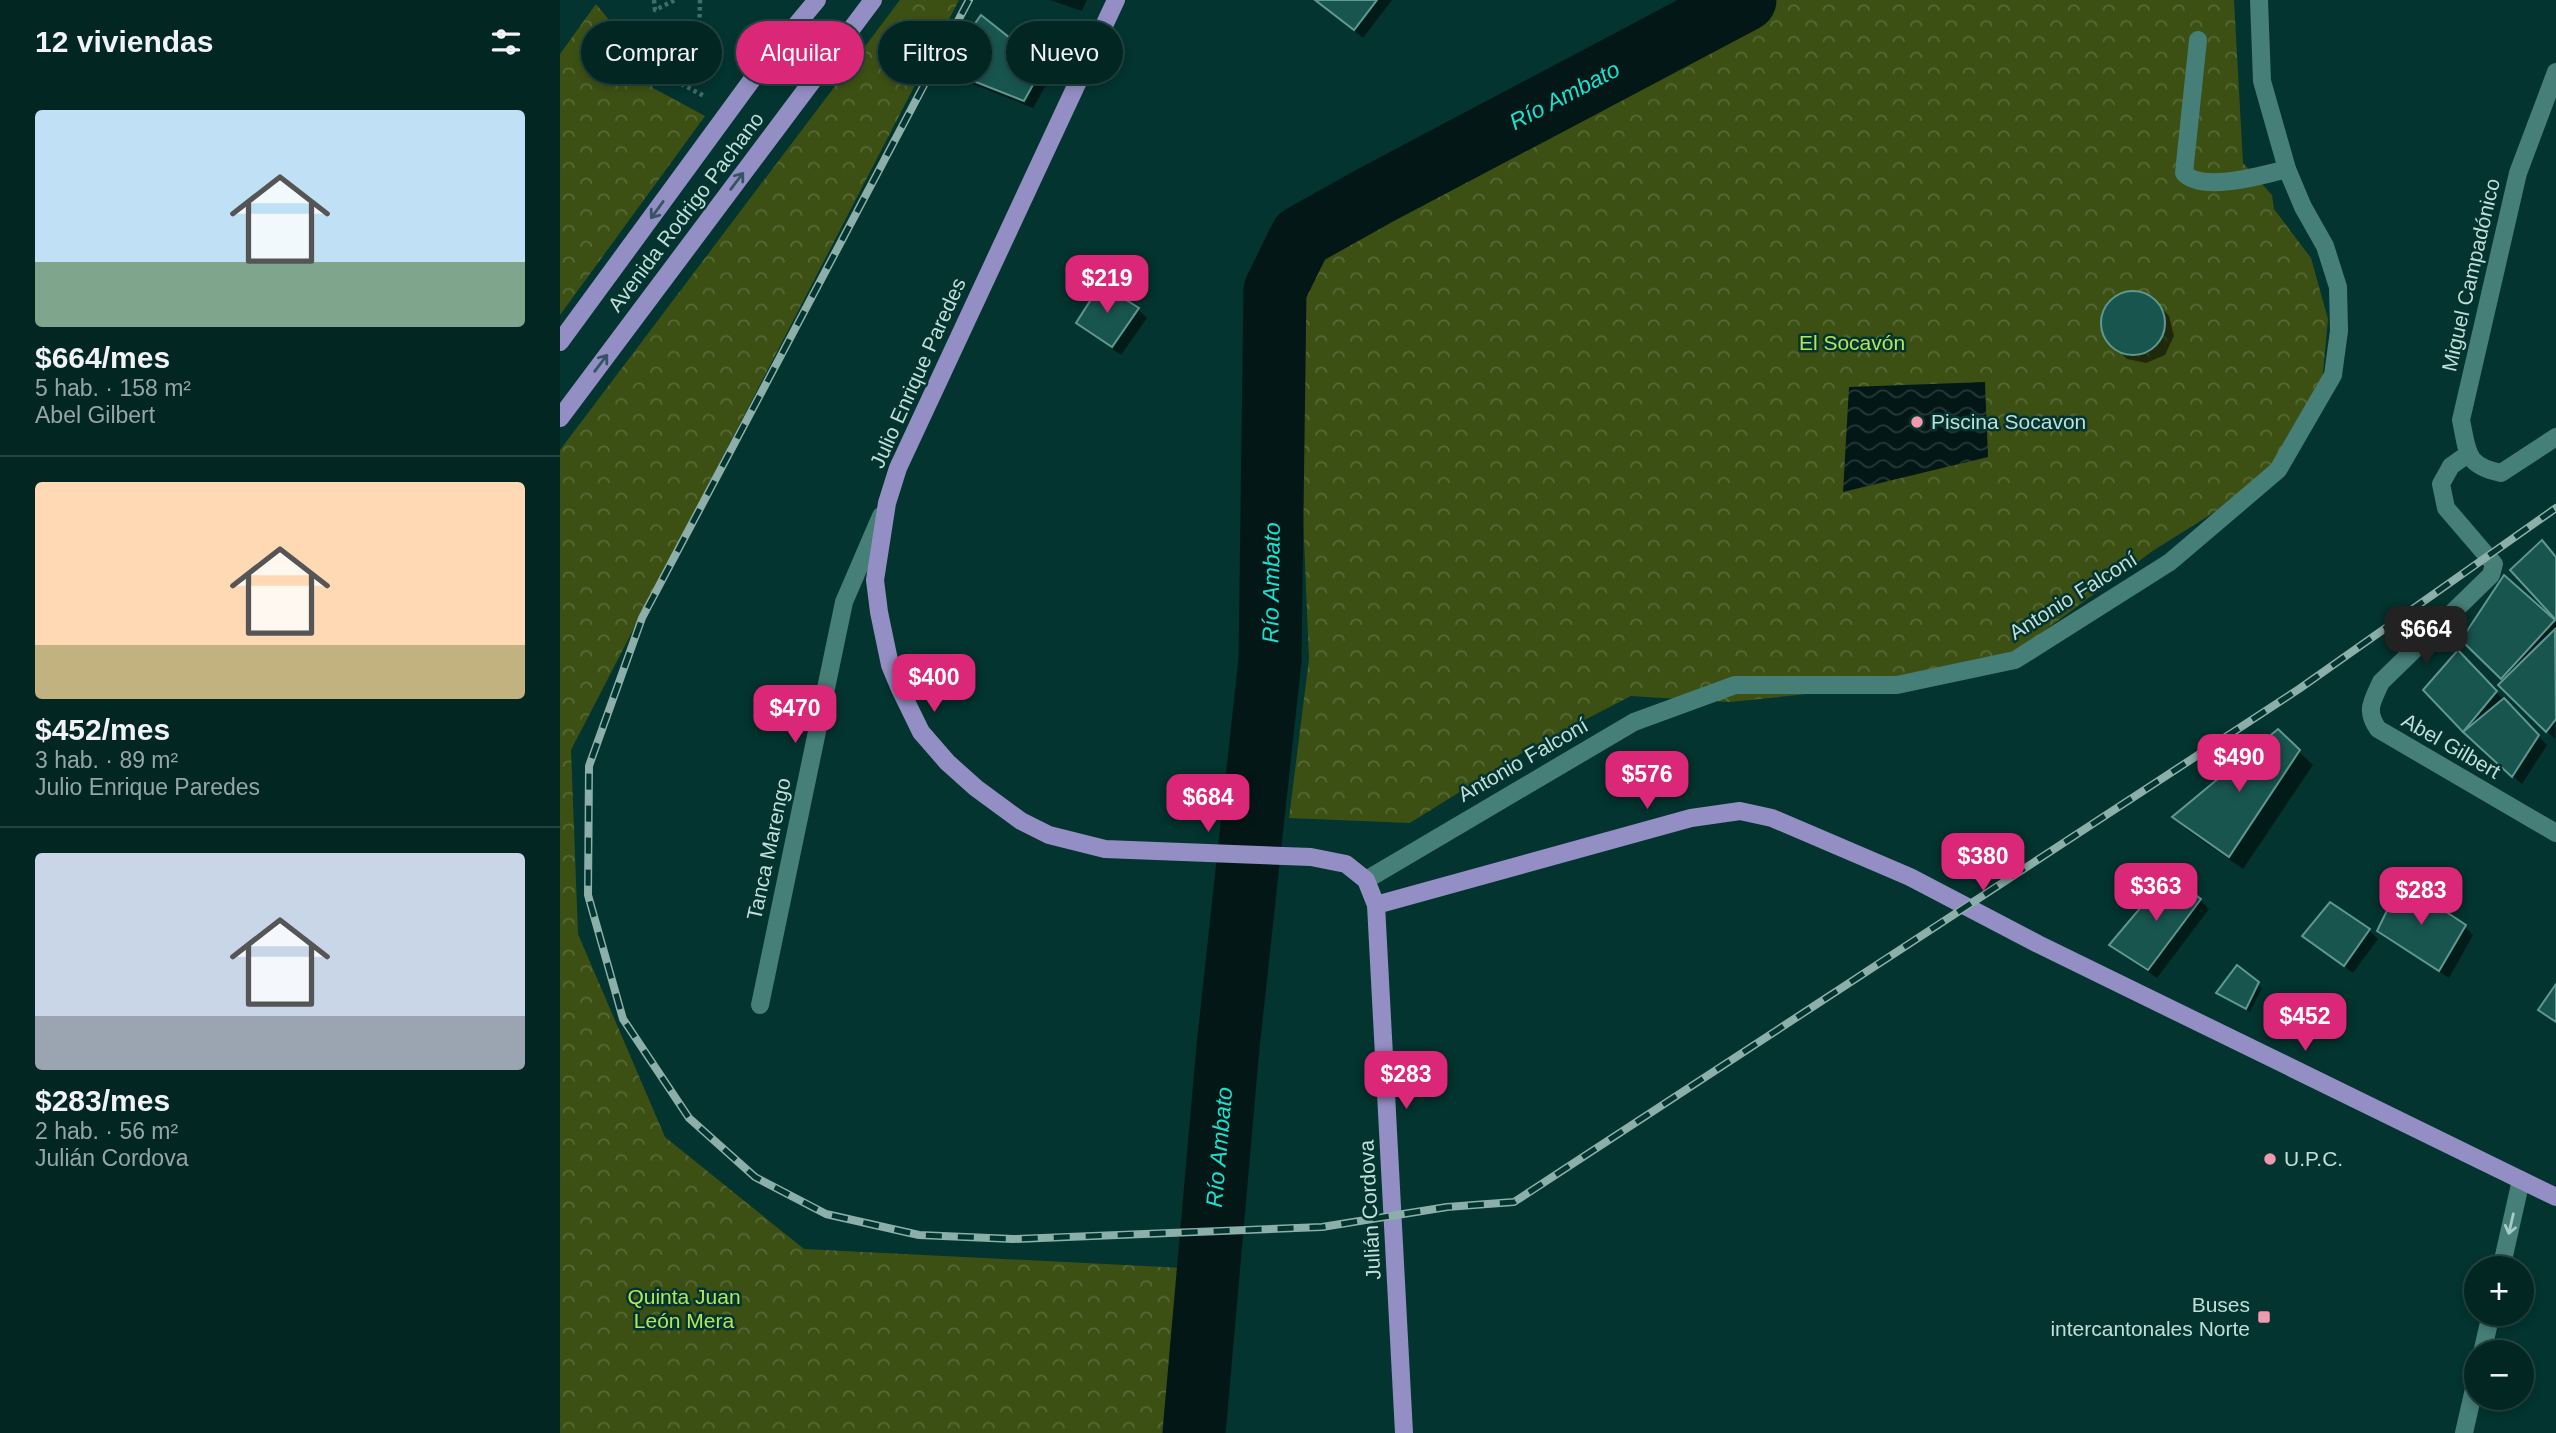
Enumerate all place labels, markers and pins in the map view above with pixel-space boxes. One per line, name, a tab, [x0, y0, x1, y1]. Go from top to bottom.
pin: $219	[1066, 256, 1148, 315]
place label: Piscina Socavon	[1931, 410, 2086, 433]
marker: Piscina Socavon	[1909, 414, 1925, 430]
pin: $664	[2385, 606, 2467, 666]
pin: $400	[893, 654, 975, 714]
pin: $470	[754, 686, 836, 745]
pin: $490	[2198, 734, 2280, 794]
pin: $576	[1606, 752, 1688, 811]
pin: $684	[1167, 774, 1249, 834]
pin: $380	[1942, 834, 2024, 893]
pin: $363	[2115, 864, 2197, 923]
pin: $283	[2380, 867, 2462, 927]
pin: $452	[2264, 993, 2346, 1053]
pin: $283	[1365, 1052, 1447, 1111]
place label: U.P.C.	[2284, 1147, 2343, 1170]
marker: U.P.C.	[2262, 1151, 2278, 1167]
place label: Buses intercantonales Norte	[2050, 1293, 2250, 1340]
marker: Buses intercantonales Norte	[2256, 1309, 2272, 1325]

